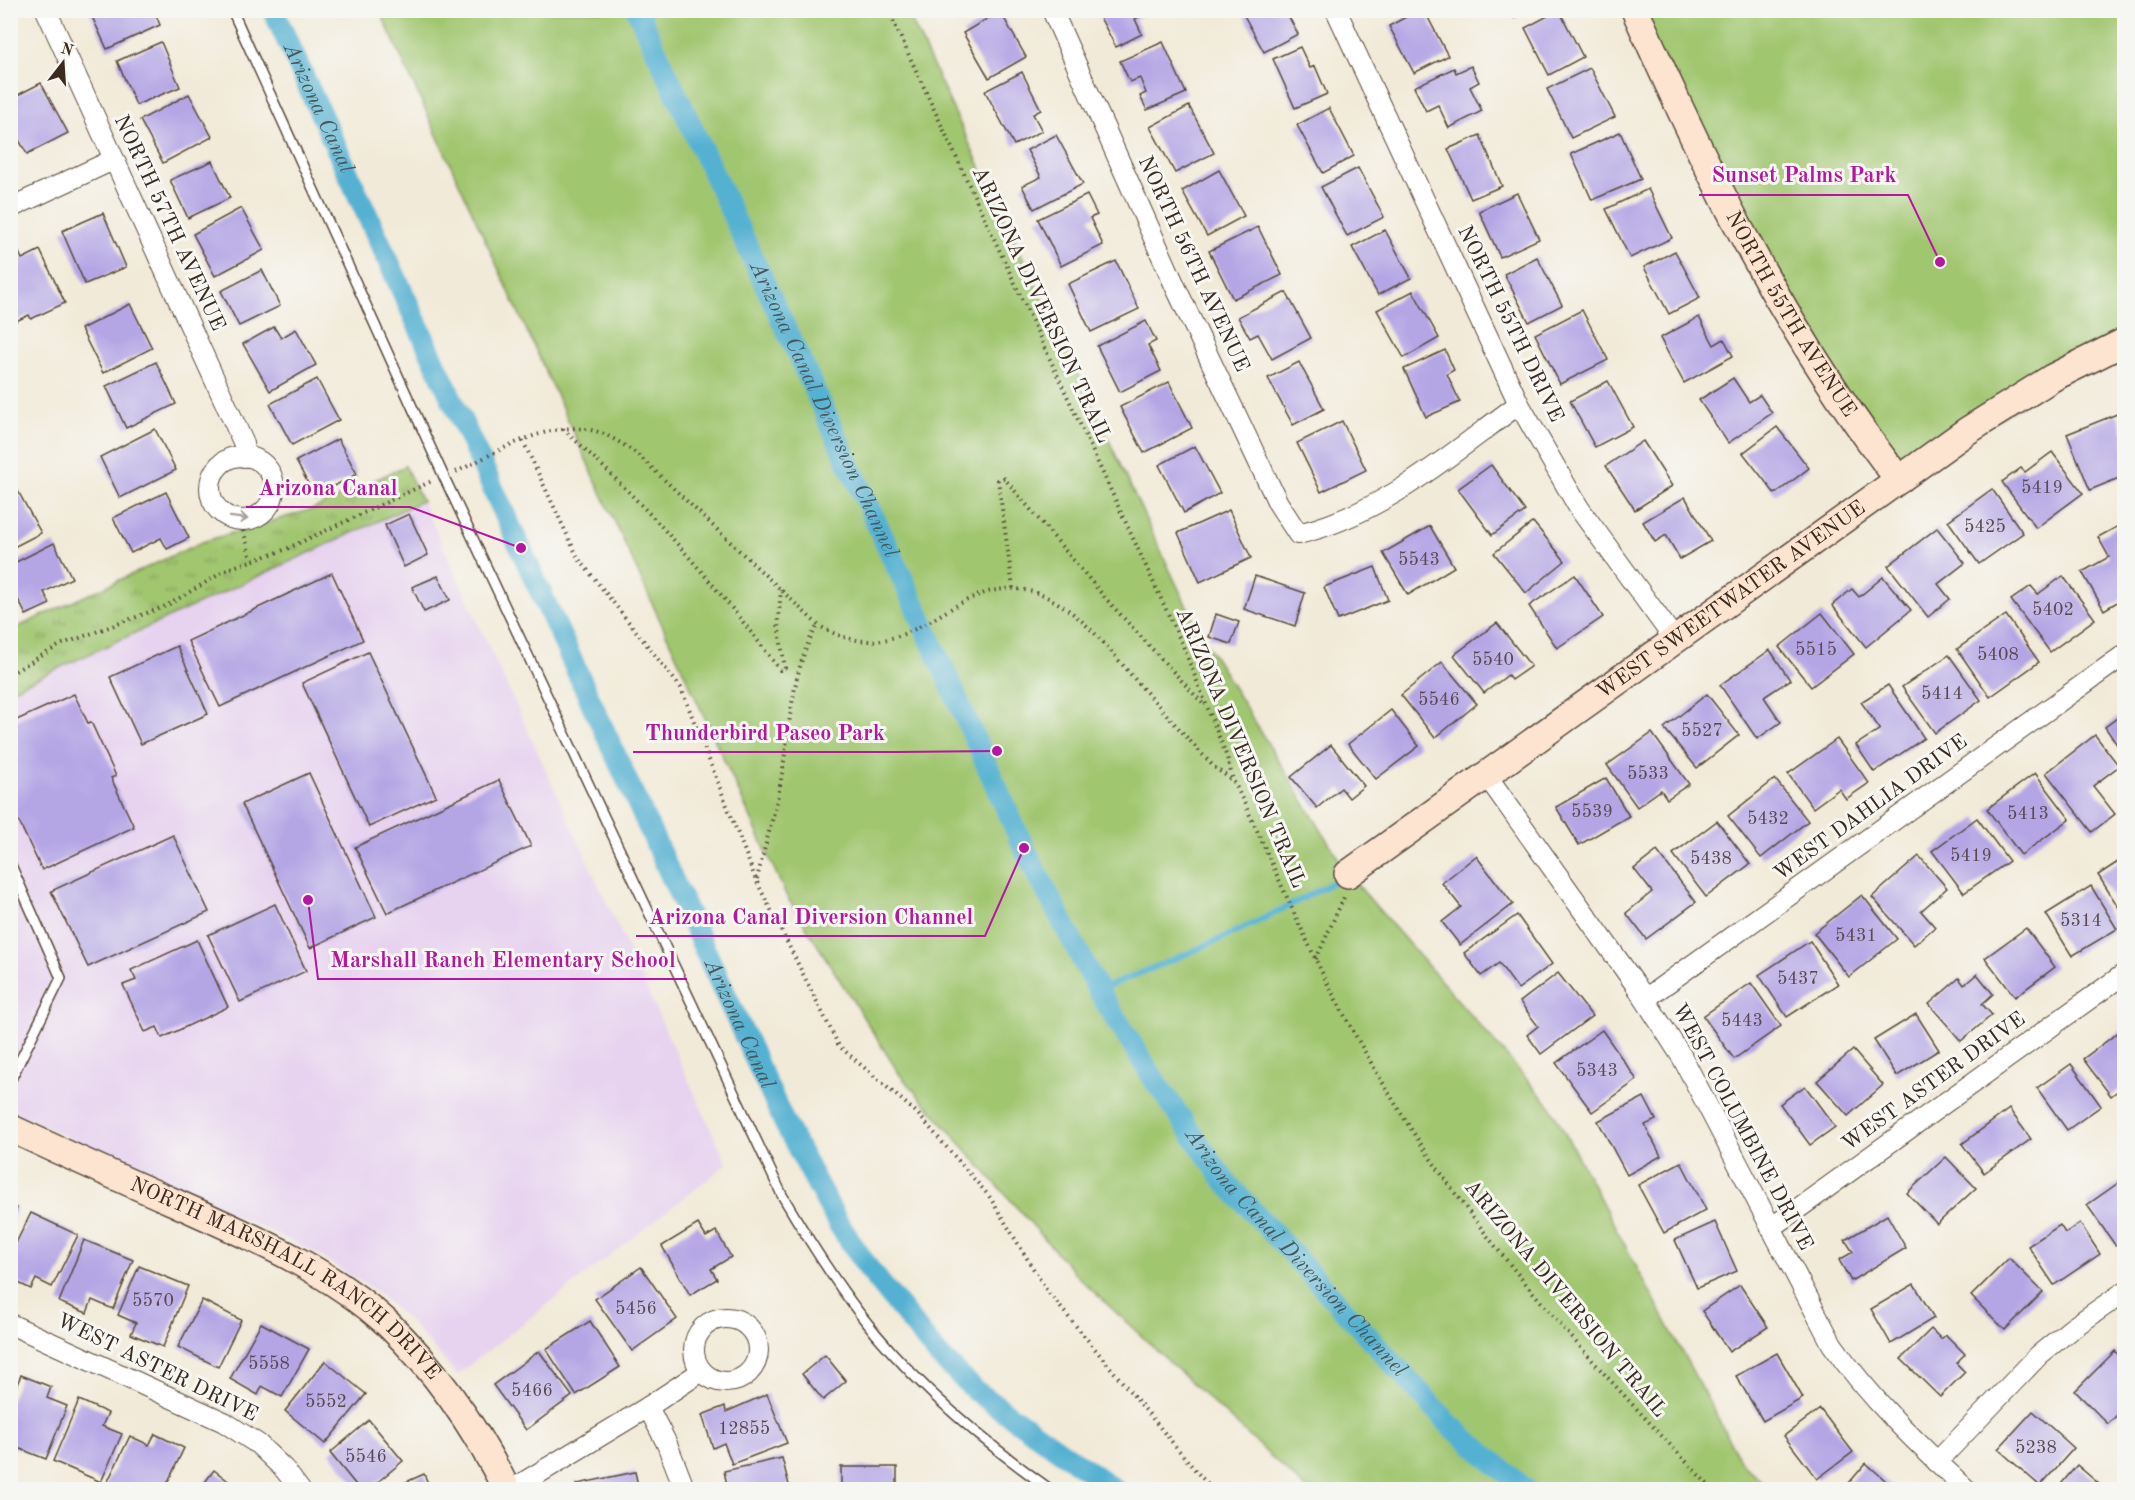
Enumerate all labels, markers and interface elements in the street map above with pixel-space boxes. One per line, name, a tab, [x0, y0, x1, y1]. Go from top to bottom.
north arrow	[33, 33, 93, 93]
water label: Arizona Canal	[278, 39, 358, 177]
text: N	[59, 41, 76, 60]
street label: NORTH 57TH AVENUE	[110, 112, 228, 334]
street label: NORTH 56TH AVENUE	[1134, 153, 1252, 375]
callout: Sunset Palms Park	[1699, 155, 1908, 195]
street label: ARIZONA DIVERSION TRAIL	[968, 164, 1114, 446]
text: Sunset Palms Park	[1711, 165, 1897, 187]
street label: NORTH 55TH AVENUE	[1722, 208, 1860, 421]
street label: NORTH 55TH DRIVE	[1453, 223, 1567, 425]
water label: Arizona Canal Diversion Channel	[745, 257, 902, 561]
callout: Arizona Canal	[246, 467, 410, 507]
text: Arizona Canal	[258, 478, 398, 500]
house number: 5419	[2021, 479, 2063, 497]
street label: WEST SWEETWATER AVENUE	[1593, 497, 1869, 703]
one-way arrow	[229, 513, 248, 524]
house number: 5425	[1964, 518, 2006, 536]
house number: 5543	[1398, 551, 1440, 569]
house number: 5402	[2032, 601, 2074, 619]
street label: ARIZONA DIVERSION TRAIL	[1171, 605, 1309, 891]
house number: 5515	[1795, 641, 1837, 659]
house number: 5408	[1977, 646, 2019, 664]
house number: 5540	[1472, 651, 1514, 669]
house number: 5414	[1921, 685, 1963, 703]
house number: 5546	[1418, 691, 1460, 709]
callout: Thunderbird Paseo Park	[633, 712, 897, 752]
house number: 5527	[1681, 722, 1723, 740]
text: Thunderbird Paseo Park	[645, 723, 885, 745]
street label: WEST DAHLIA DRIVE	[1771, 731, 1971, 885]
house number: 5533	[1627, 765, 1669, 783]
house number: 5539	[1571, 803, 1613, 821]
house number: 5413	[2007, 805, 2049, 823]
house number: 5432	[1747, 810, 1789, 828]
house number: 5419	[1950, 847, 1992, 865]
house number: 5438	[1690, 850, 1732, 868]
callout: Arizona Canal Diversion Channel	[636, 896, 985, 936]
text: Arizona Canal Diversion Channel	[649, 907, 974, 929]
house number: 5314	[2060, 912, 2102, 930]
house number: 5431	[1835, 927, 1877, 945]
callout: Marshall Ranch Elementary School	[318, 939, 687, 979]
text: Marshall Ranch Elementary School	[330, 950, 676, 972]
water label: Arizona Canal	[699, 955, 779, 1093]
house number: 5437	[1777, 970, 1819, 988]
street label: WEST COLUMBINE DRIVE	[1668, 1000, 1816, 1254]
street label: WEST ASTER DRIVE	[1839, 1009, 2029, 1155]
house number: 5443	[1721, 1012, 1763, 1030]
house number: 5343	[1576, 1062, 1618, 1080]
water label: Arizona Canal Diversion Channel	[1180, 1124, 1411, 1382]
street label: NORTH MARSHALL RANCH DRIVE	[127, 1174, 444, 1384]
street label: ARIZONA DIVERSION TRAIL	[1460, 1177, 1670, 1421]
house number: 5570	[132, 1292, 174, 1310]
house number: 5456	[615, 1300, 657, 1318]
street label: WEST ASTER DRIVE	[53, 1310, 261, 1426]
house number: 5558	[248, 1355, 290, 1373]
house number: 5466	[511, 1382, 553, 1400]
house number: 5552	[305, 1393, 347, 1411]
house number: 12855	[718, 1420, 770, 1438]
house number: 5238	[2015, 1439, 2057, 1457]
house number: 5546	[345, 1448, 387, 1466]

